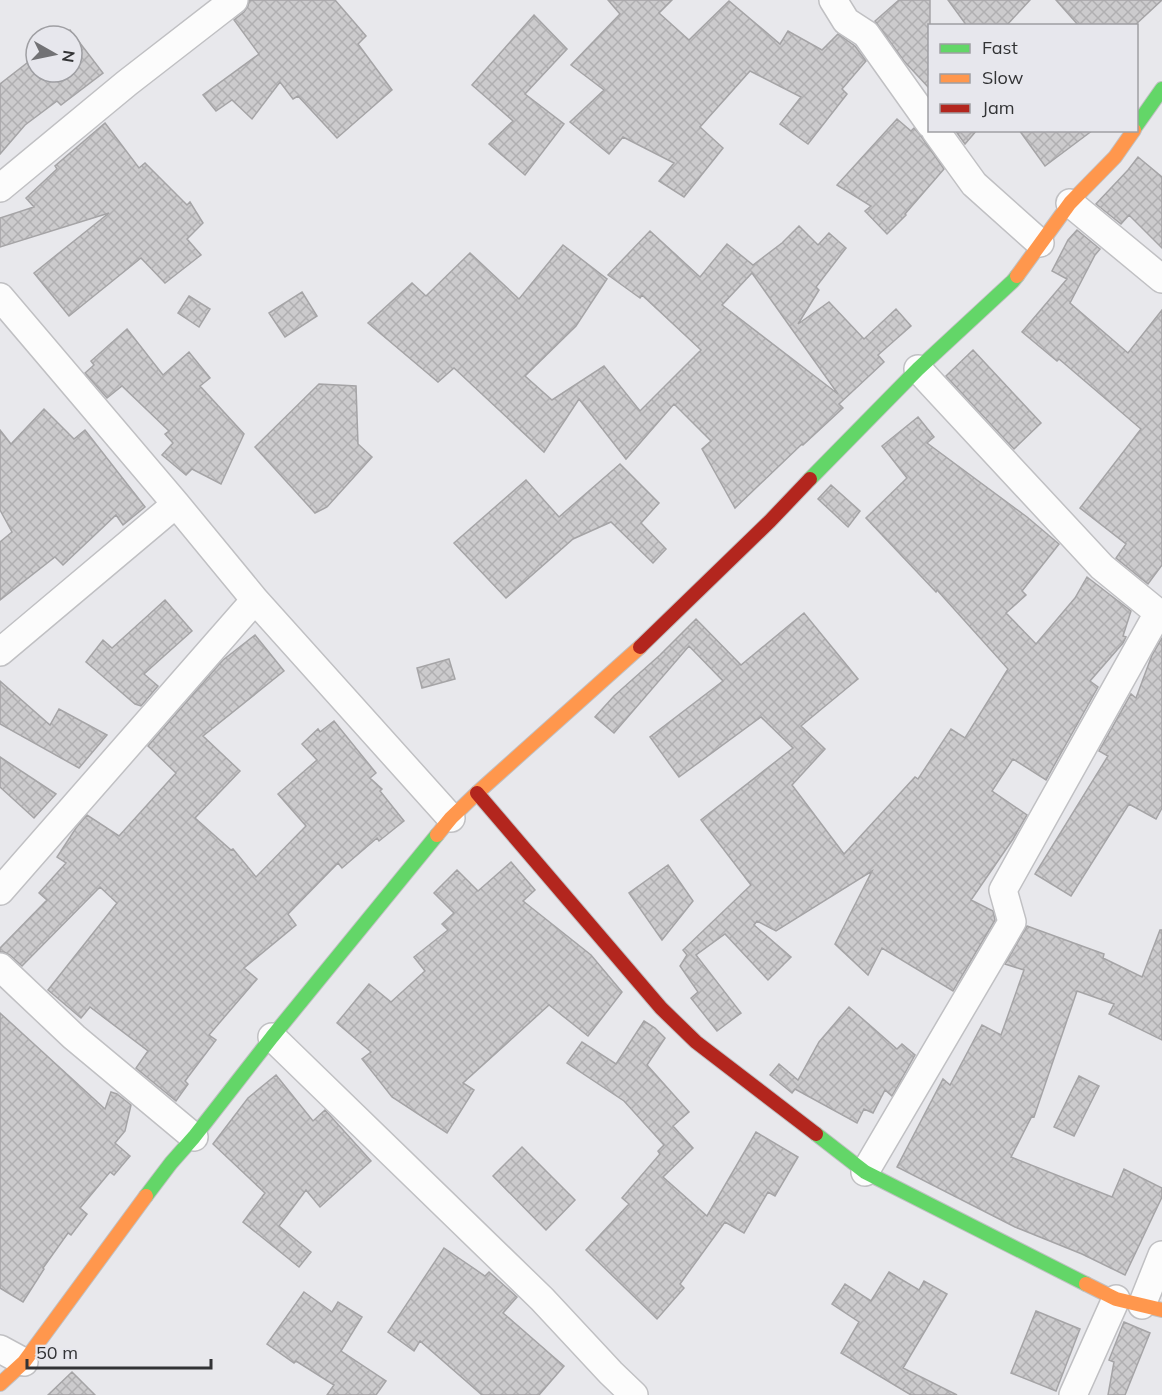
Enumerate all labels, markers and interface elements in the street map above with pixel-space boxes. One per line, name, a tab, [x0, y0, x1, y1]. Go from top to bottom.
north arrow	[24, 24, 84, 84]
legend	[928, 24, 1138, 132]
text: Fast	[982, 36, 1018, 59]
text: N	[58, 49, 80, 64]
text: Slow	[982, 66, 1024, 89]
text: Jam	[982, 96, 1015, 119]
scale bar	[27, 1332, 212, 1370]
text: 50 m	[36, 1341, 78, 1364]

